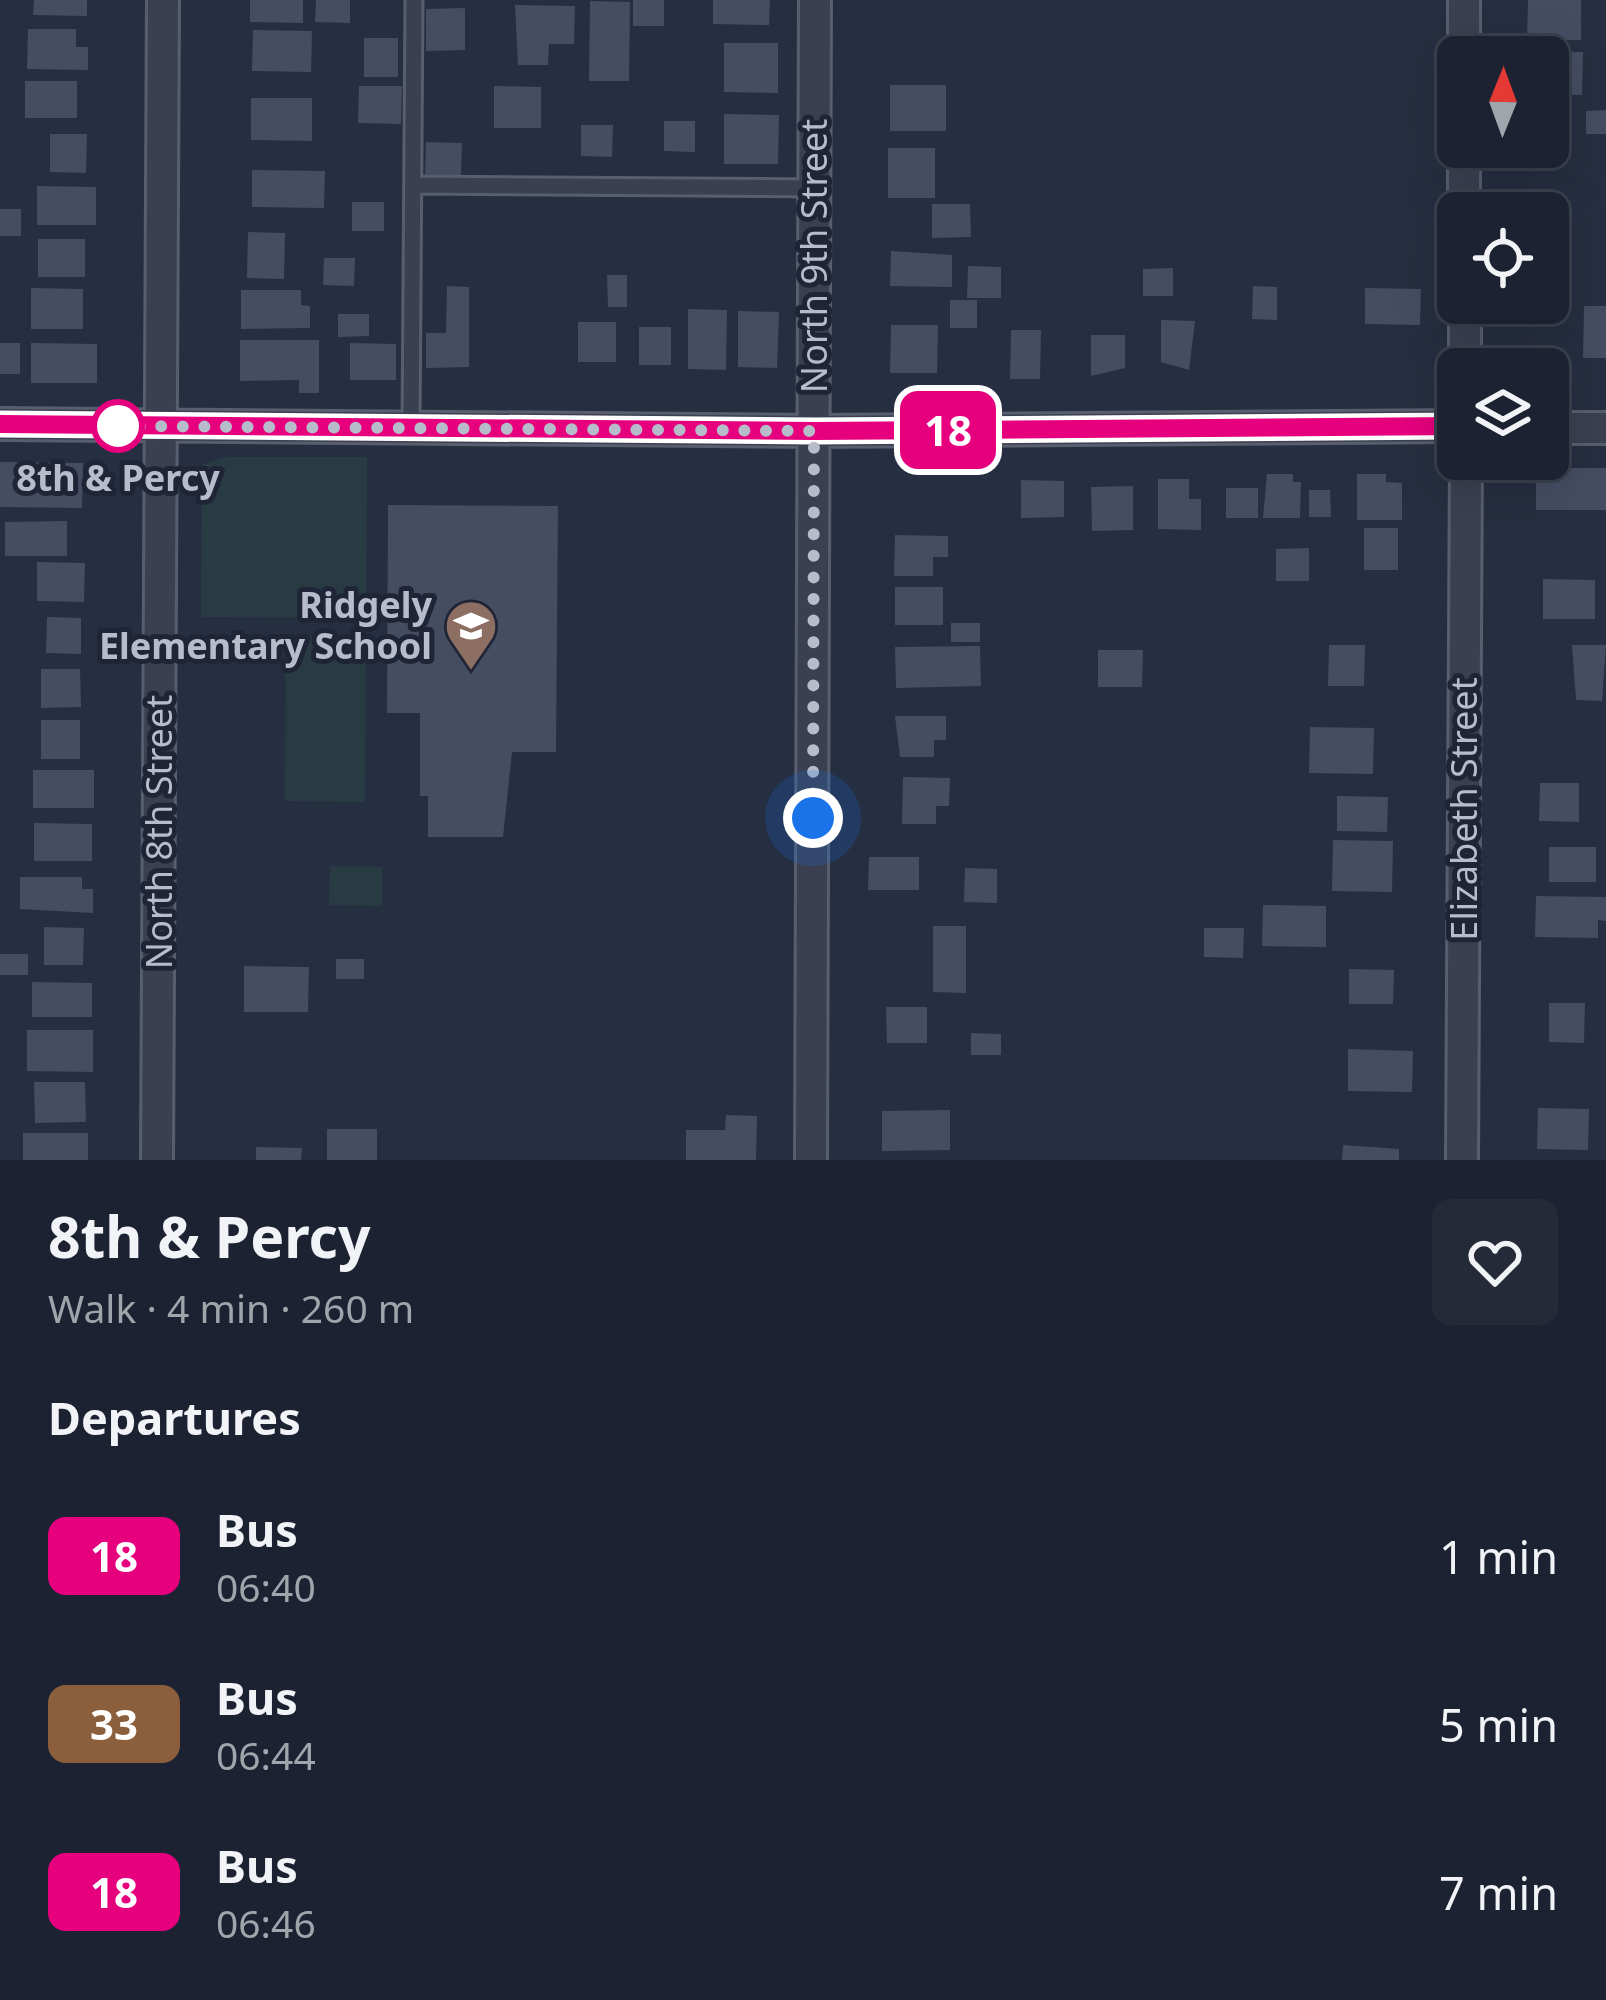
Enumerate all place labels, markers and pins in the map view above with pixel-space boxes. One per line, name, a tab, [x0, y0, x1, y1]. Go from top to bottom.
marker: 8th & Percy	[93, 401, 143, 451]
place label: 8th & Percy	[16, 453, 220, 502]
place label: Ridgely Elementary School	[99, 580, 432, 670]
school or university icon: Ridgely Elementary School	[443, 598, 499, 672]

